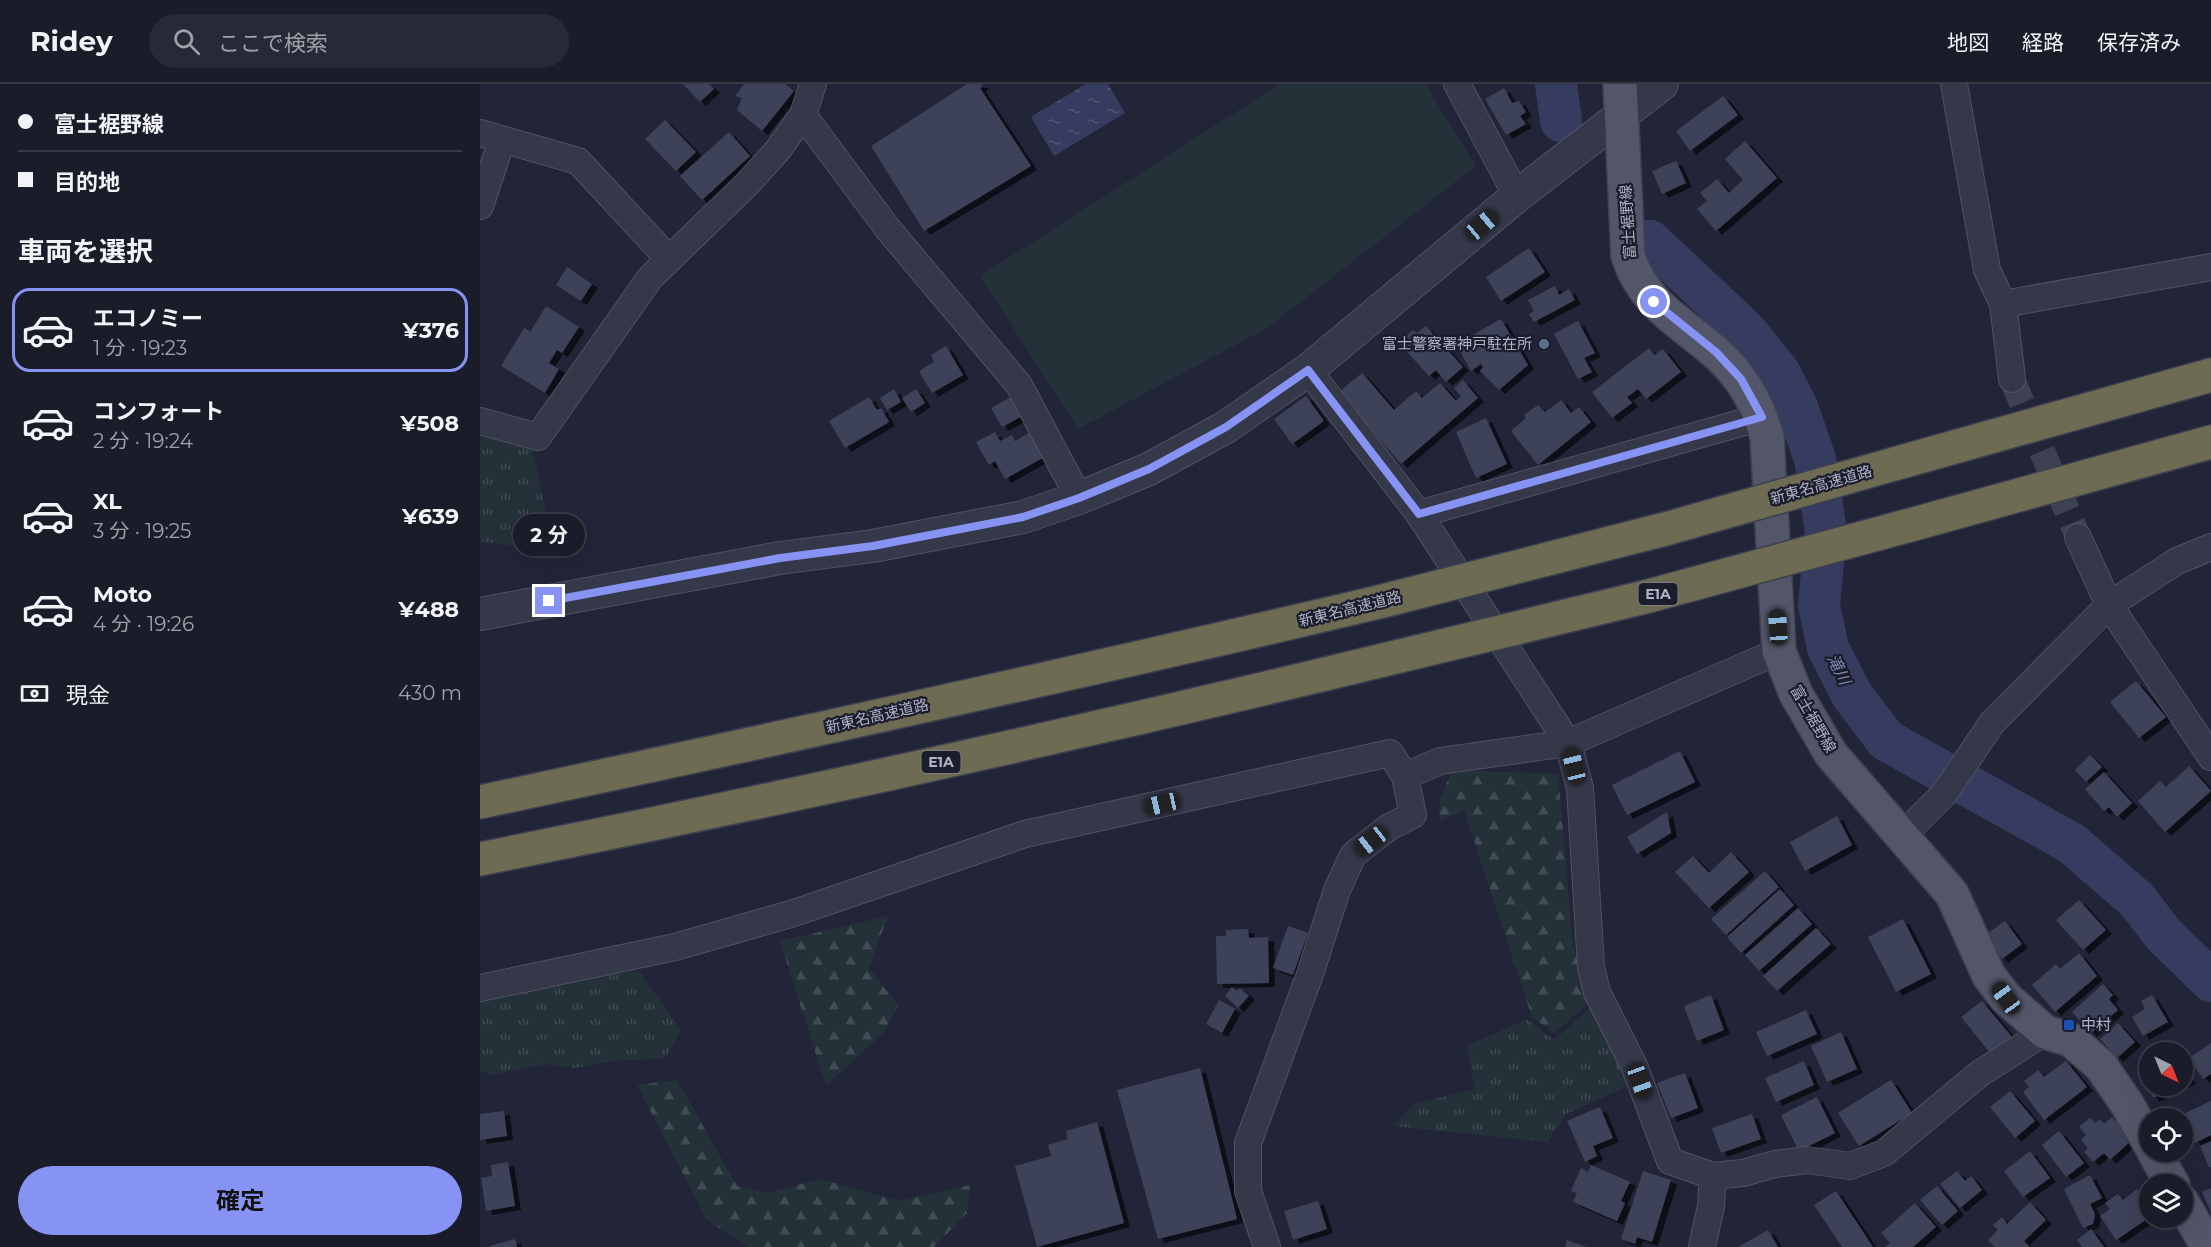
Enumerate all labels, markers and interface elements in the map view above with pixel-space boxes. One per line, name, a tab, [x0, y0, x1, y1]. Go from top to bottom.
search box	[149, 14, 569, 68]
text: Ridey	[30, 24, 113, 58]
icon: search	[170, 25, 203, 58]
text: ここで検索	[218, 30, 328, 57]
text: 地図	[1947, 30, 1989, 55]
text: 経路	[2022, 30, 2064, 55]
text: 保存済み	[2097, 30, 2181, 55]
text: 富士裾野線	[54, 111, 164, 138]
text: 目的地	[54, 169, 120, 196]
street label: 富士裾野線	[1615, 184, 1640, 260]
car	[1462, 207, 1502, 243]
text: 車両を選択	[18, 235, 153, 268]
route start	[1640, 288, 1667, 315]
icon: car	[21, 303, 75, 357]
text: エコノミー	[93, 305, 203, 332]
text: ¥376	[403, 317, 459, 344]
place label: 富士警察署神戸駐在所	[1382, 334, 1532, 353]
text: 1 分 · 19:23	[93, 336, 187, 360]
marker: 富士警察署神戸駐在所	[1537, 337, 1551, 351]
icon: car	[21, 396, 75, 450]
text: コンフォート	[93, 398, 224, 425]
text: ¥508	[400, 410, 459, 437]
text: 2 分 · 19:24	[93, 429, 193, 453]
street label: 新東名高速道路	[1768, 461, 1874, 508]
text: XL	[93, 488, 122, 515]
icon: car	[21, 489, 75, 543]
text: ¥639	[402, 503, 459, 530]
callout: 2 分	[513, 514, 585, 556]
text: 3 分 · 19:25	[93, 519, 191, 543]
text: 2 分	[530, 523, 568, 547]
text: Moto	[93, 581, 152, 608]
icon: car	[21, 582, 75, 636]
road number: E1A	[1638, 583, 1678, 605]
route end	[535, 587, 562, 614]
street label: 新東名高速道路	[1297, 587, 1403, 630]
text: ¥488	[399, 596, 459, 623]
car	[1768, 608, 1788, 646]
text: 4 分 · 19:26	[93, 612, 194, 636]
water label: 滝川	[1823, 651, 1855, 690]
icon: cash	[18, 677, 51, 710]
text: 430 m	[398, 681, 462, 705]
text: 現金	[66, 682, 110, 709]
street label: 富士裾野線	[1786, 682, 1840, 756]
street label: 新東名高速道路	[824, 694, 930, 737]
car	[1561, 746, 1587, 786]
road number: E1A	[922, 751, 960, 773]
car	[1142, 791, 1182, 817]
car	[1351, 823, 1391, 859]
car	[1988, 978, 2024, 1018]
place label: 中村	[2081, 1015, 2111, 1034]
marker: 中村	[2062, 1018, 2076, 1032]
north arrow	[2139, 1042, 2193, 1096]
map controls	[2139, 1042, 2193, 1228]
car	[1625, 1061, 1655, 1101]
button: locate	[2139, 1108, 2193, 1162]
button: 確定	[18, 1166, 462, 1235]
button: layers	[2139, 1174, 2193, 1228]

